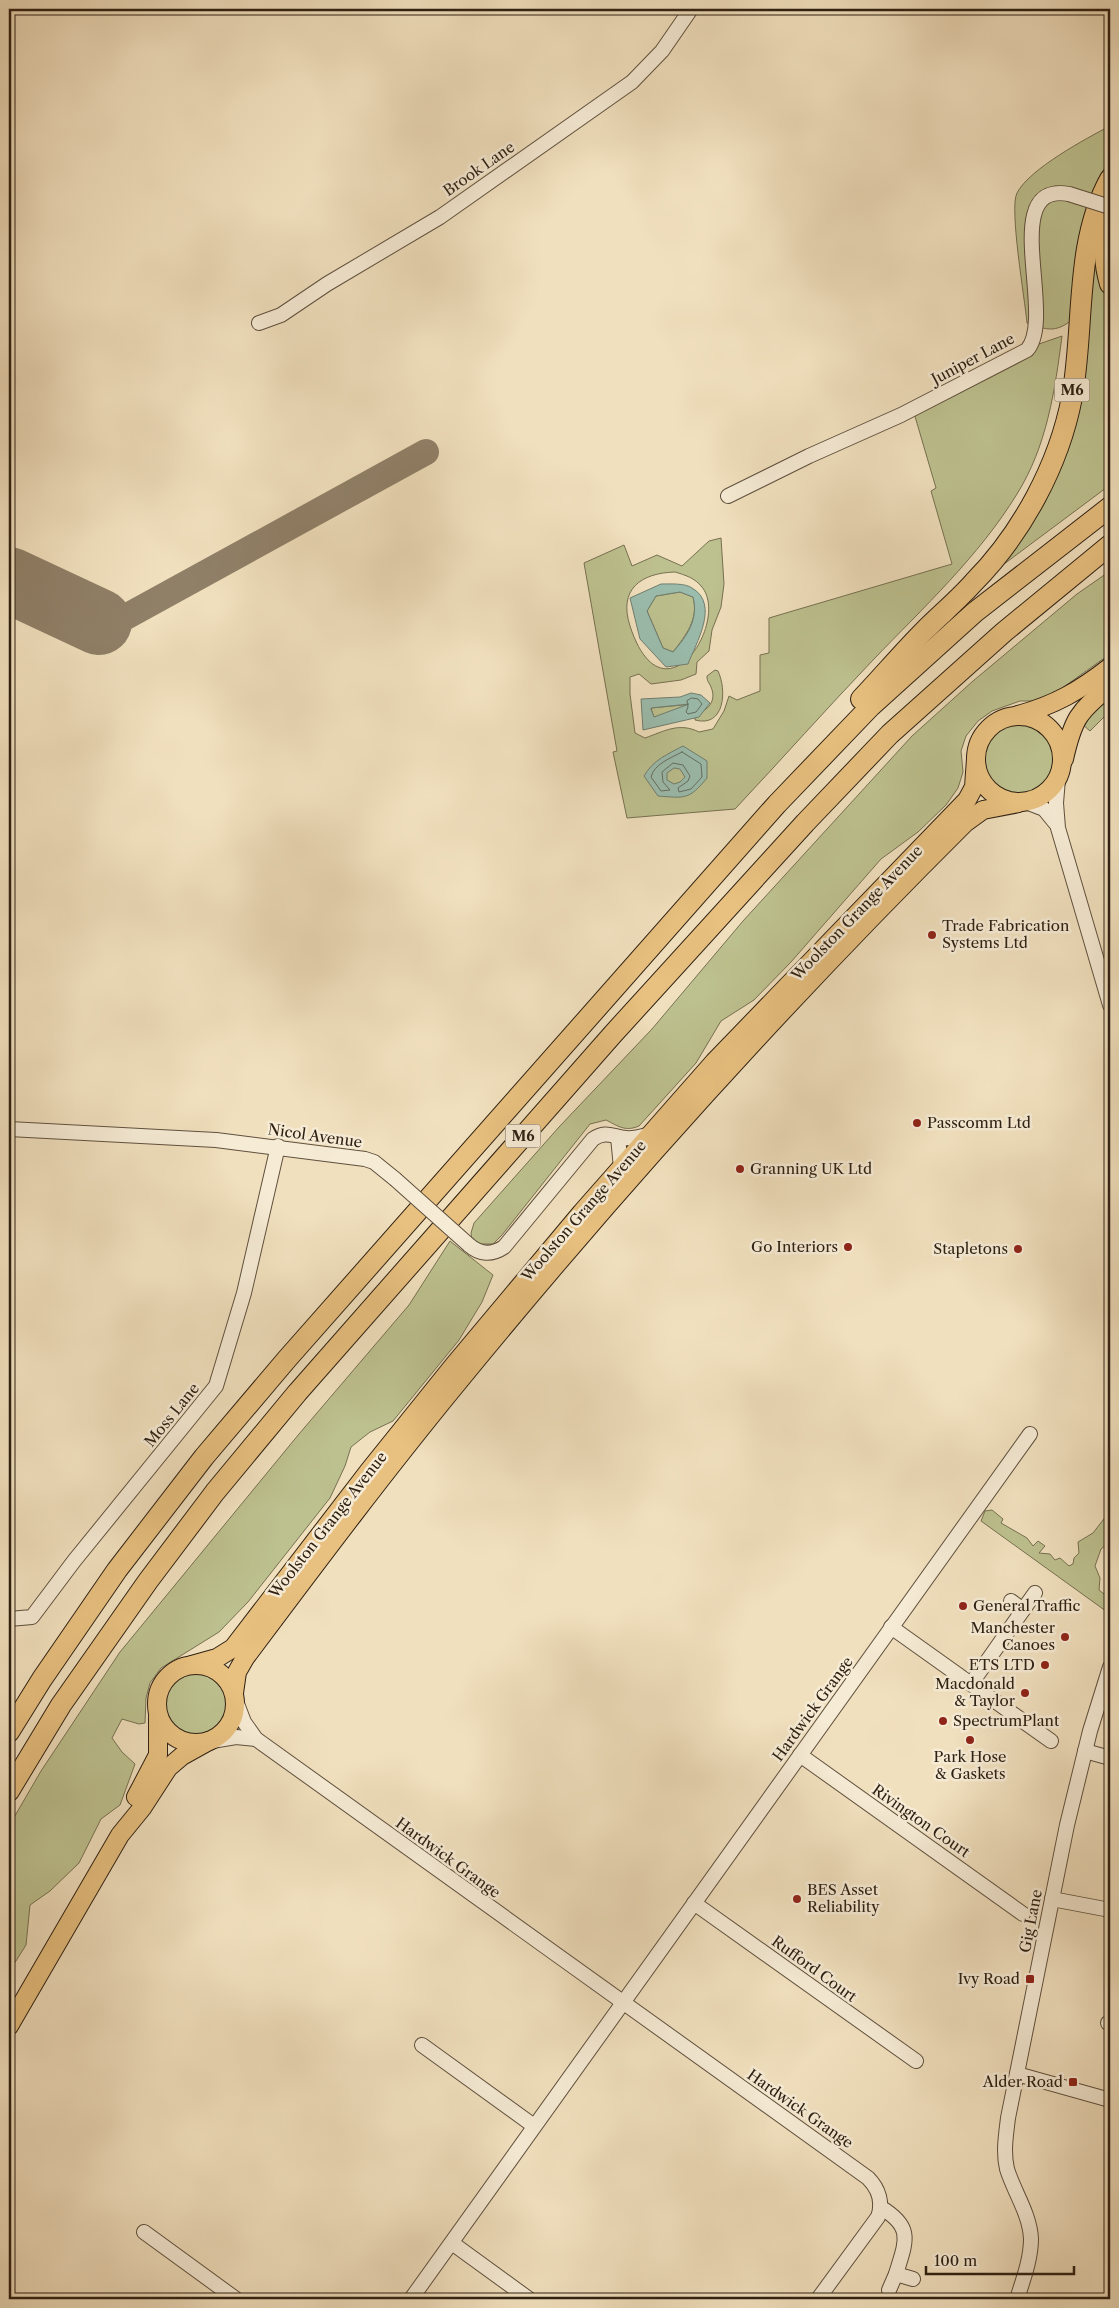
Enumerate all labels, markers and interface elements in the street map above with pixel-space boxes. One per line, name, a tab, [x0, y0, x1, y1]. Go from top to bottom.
street label: Brook Lane	[439, 137, 518, 200]
street label: Juniper Lane	[926, 329, 1018, 389]
road number: M6	[1054, 378, 1090, 402]
street label: Woolston Grange Avenue	[786, 841, 926, 985]
place label: Trade Fabrication Systems Ltd	[942, 916, 1070, 952]
marker: Trade Fabrication Systems Ltd	[926, 929, 938, 941]
place label: Passcomm Ltd	[927, 1113, 1031, 1132]
marker: Passcomm Ltd	[911, 1117, 923, 1129]
street label: Nicol Avenue	[267, 1119, 363, 1152]
road number: M6	[506, 1124, 540, 1148]
street label: Woolston Grange Avenue	[516, 1136, 650, 1286]
place label: Granning UK Ltd	[750, 1159, 872, 1178]
marker: Granning UK Ltd	[734, 1163, 746, 1175]
place label: Go Interiors	[751, 1237, 838, 1256]
place label: Stapletons	[933, 1239, 1008, 1258]
marker: Go Interiors	[842, 1241, 854, 1253]
marker: Stapletons	[1012, 1243, 1024, 1255]
street label: Moss Lane	[140, 1379, 203, 1450]
street label: Woolston Grange Avenue	[264, 1448, 391, 1603]
place label: General Traffic	[973, 1596, 1080, 1615]
marker: General Traffic	[957, 1600, 969, 1612]
place label: Manchester Canoes	[971, 1618, 1056, 1654]
marker: Manchester Canoes	[1059, 1631, 1071, 1643]
street label: Hardwick Grange	[768, 1653, 857, 1765]
place label: ETS LTD	[969, 1655, 1035, 1674]
marker: ETS LTD	[1039, 1659, 1051, 1671]
place label: Macdonald & Taylor	[935, 1674, 1016, 1710]
marker: Macdonald & Taylor	[1019, 1687, 1031, 1699]
place label: SpectrumPlant	[953, 1711, 1060, 1730]
marker: SpectrumPlant	[937, 1715, 949, 1727]
marker: Park Hose & Gaskets	[964, 1734, 976, 1746]
place label: Park Hose & Gaskets	[934, 1747, 1006, 1783]
street label: Rivington Court	[869, 1780, 974, 1862]
street label: Hardwick Grange	[392, 1813, 504, 1902]
place label: BES Asset Reliability	[807, 1880, 880, 1916]
street label: Gig Lane	[1015, 1888, 1046, 1954]
marker: BES Asset Reliability	[791, 1893, 803, 1905]
street label: Rufford Court	[768, 1931, 861, 2006]
place label: Ivy Road	[958, 1969, 1020, 1988]
marker: Ivy Road	[1024, 1973, 1036, 1985]
street label: Hardwick Grange	[744, 2065, 857, 2152]
place label: Alder Road	[982, 2072, 1063, 2091]
marker: Alder Road	[1067, 2076, 1079, 2088]
scale bar	[926, 2243, 1074, 2275]
text: 100 m	[934, 2251, 977, 2270]

